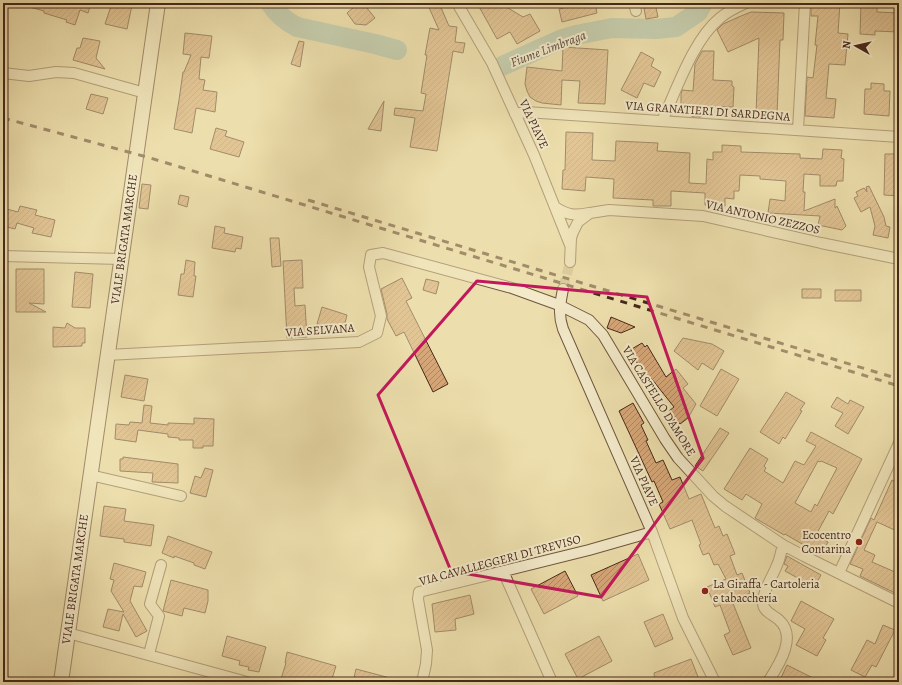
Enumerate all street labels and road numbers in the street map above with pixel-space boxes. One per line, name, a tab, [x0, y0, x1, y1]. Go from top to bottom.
street label: VIA PIAVE	[515, 96, 552, 151]
street label: VIA GRANATIERI DI SARDEGNA	[624, 97, 792, 125]
street label: VIALE BRIGATA MARCHE	[107, 173, 141, 306]
street label: VIA ANTONIO ZEZZOS	[703, 196, 822, 238]
street label: VIA SELVANA	[284, 320, 356, 340]
street label: VIA CASTELLO D'AMORE	[618, 342, 699, 459]
street label: VIA PIAVE	[626, 453, 662, 508]
street label: VIALE BRIGATA MARCHE	[58, 513, 92, 646]
street label: VIA CAVALLEGGERI DI TREVISO	[416, 531, 583, 590]

